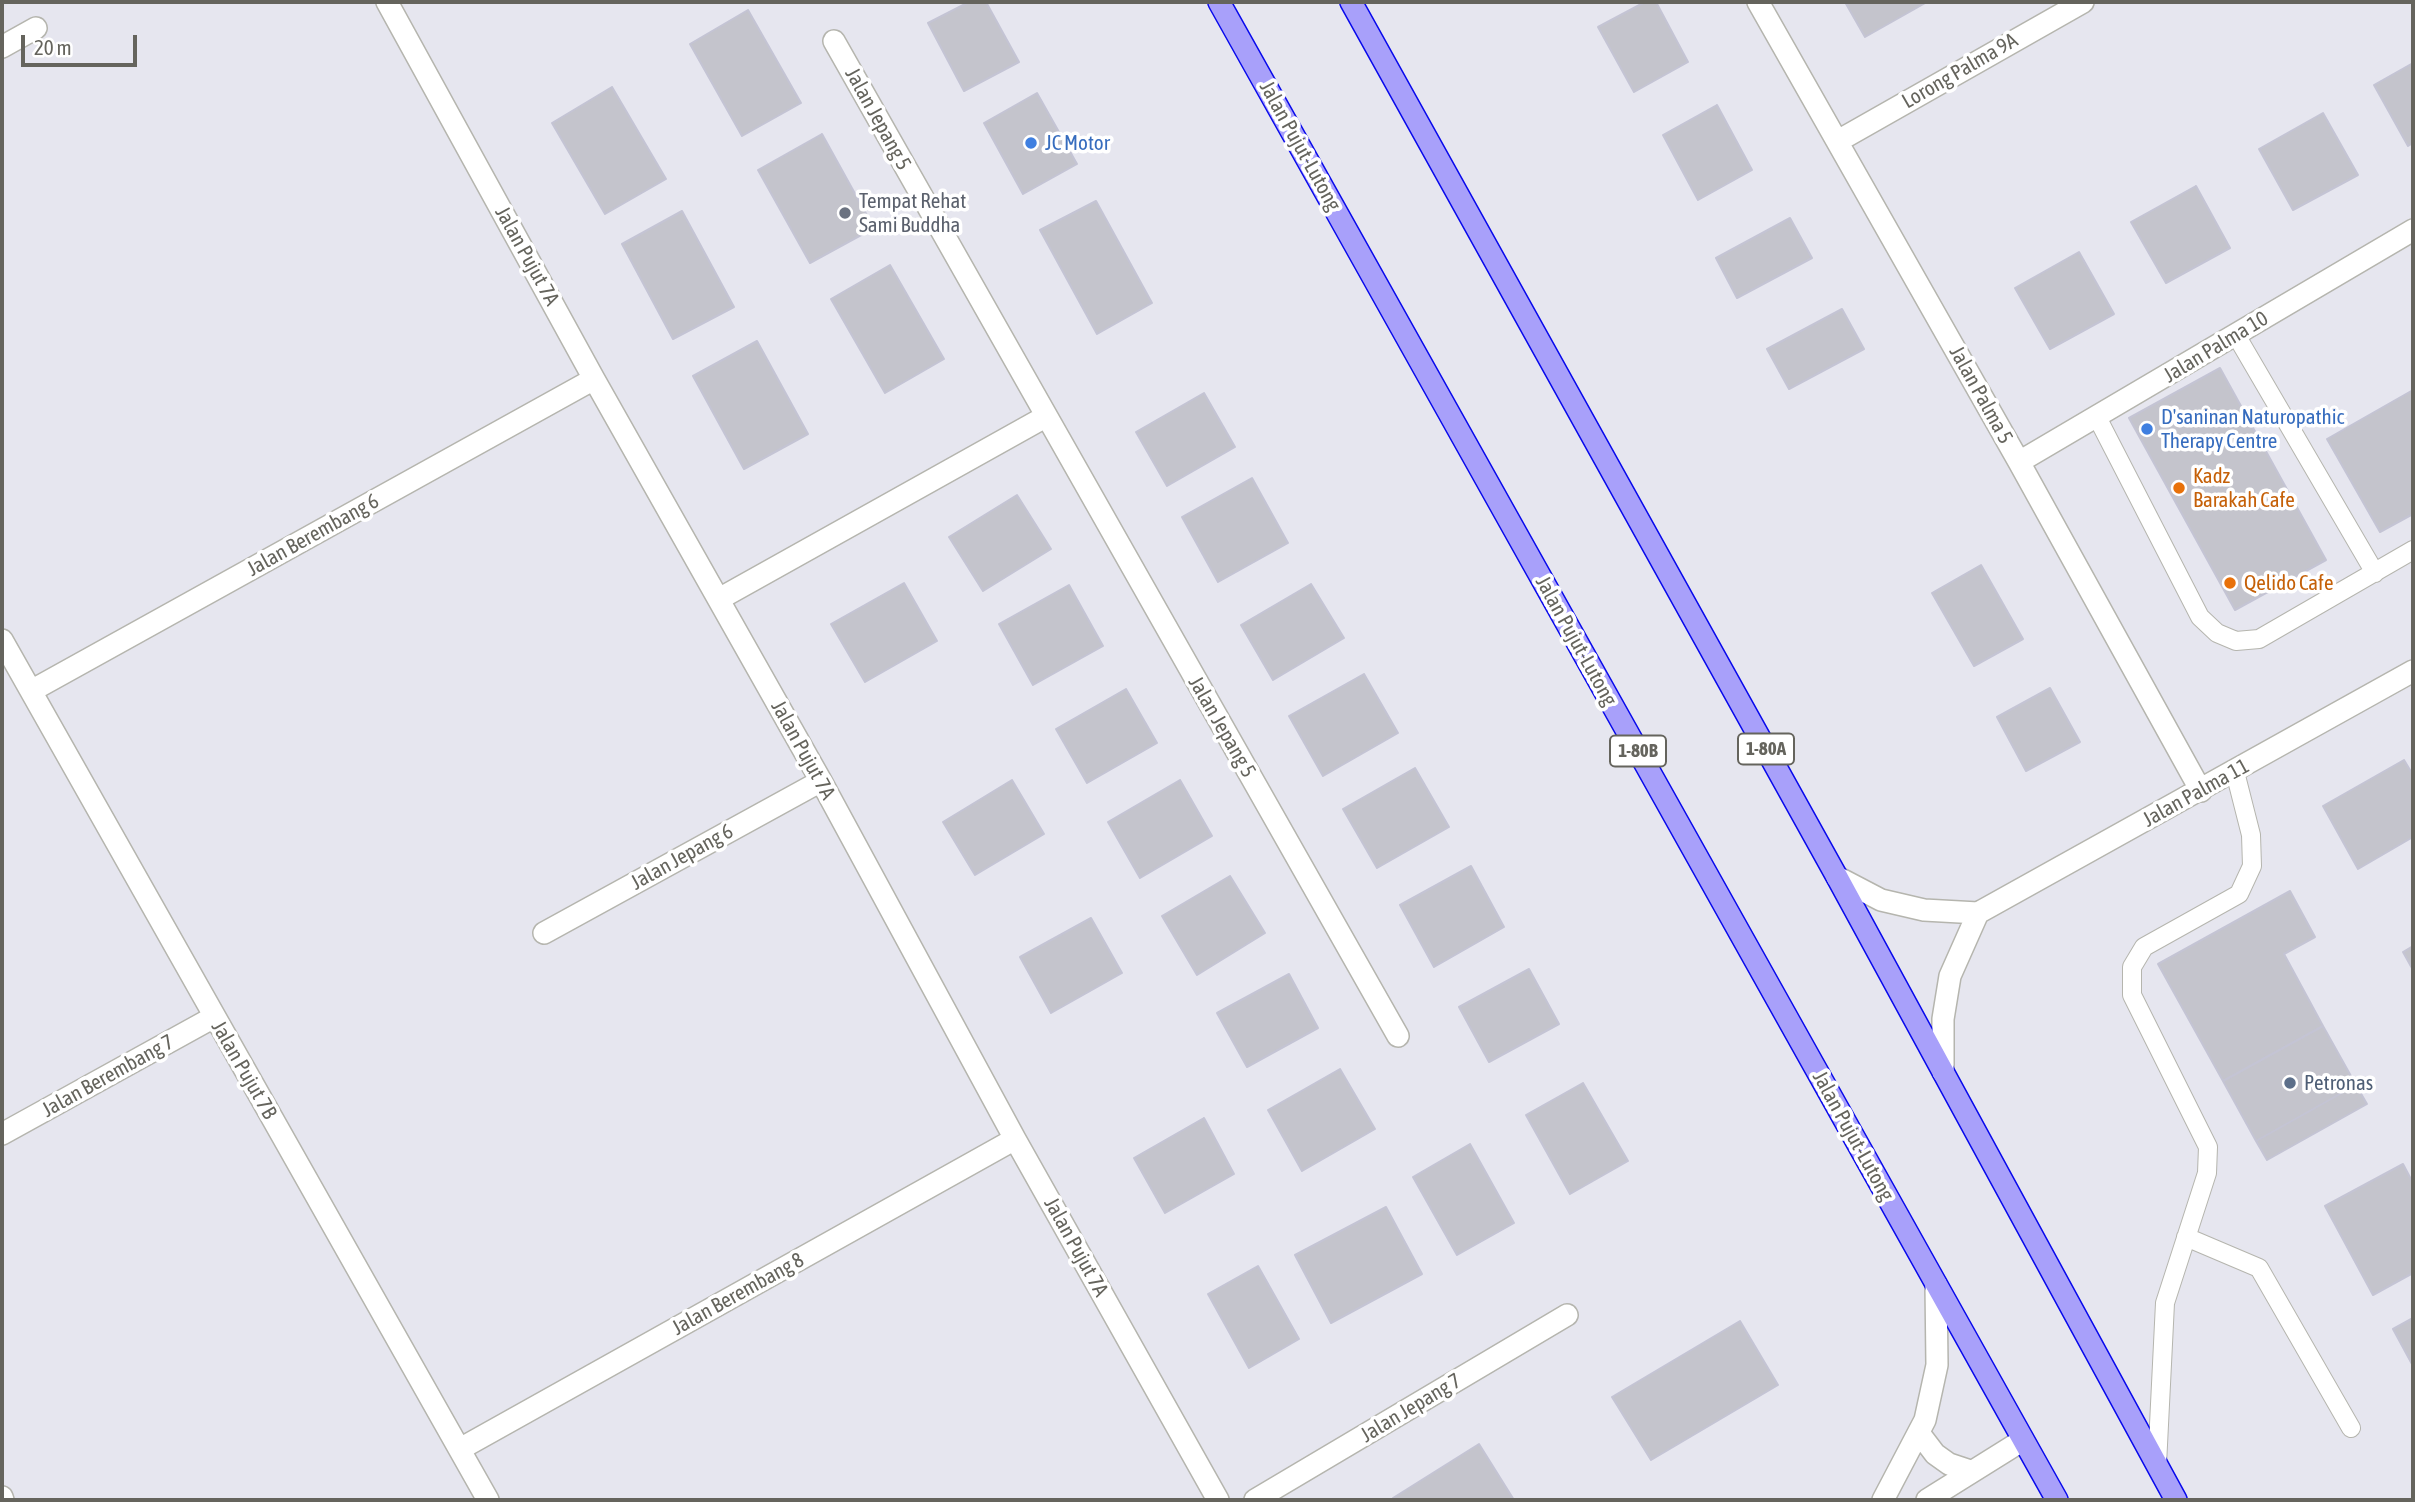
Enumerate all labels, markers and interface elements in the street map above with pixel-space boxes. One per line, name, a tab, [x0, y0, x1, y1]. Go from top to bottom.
scale bar	[24, 21, 140, 65]
street label: Lorong Palma 9A	[1898, 28, 2022, 114]
text: 20 m	[34, 35, 72, 59]
street label: Jalan Jepang 5	[840, 64, 916, 174]
street label: Jalan Pujut-Lutong	[1254, 77, 1346, 215]
place label: JC Motor	[1045, 130, 1110, 156]
marker: JC Motor	[1023, 135, 1039, 151]
place label: Tempat Rehat Sami Buddha	[859, 188, 966, 238]
street label: Jalan Pujut 7A	[489, 202, 565, 310]
marker: Tempat Rehat Sami Buddha	[837, 205, 853, 221]
street label: Jalan Palma 10	[2159, 306, 2273, 388]
street label: Jalan Palma 5	[1944, 342, 2018, 448]
place label: D'saninan Naturopathic Therapy Centre	[2161, 404, 2344, 454]
marker: D'saninan Naturopathic Therapy Centre	[2139, 421, 2155, 437]
place label: Kadz Barakah Cafe	[2193, 463, 2295, 513]
marker: Kadz Barakah Cafe	[2171, 480, 2187, 496]
street label: Jalan Berembang 6	[243, 488, 383, 582]
place label: Qelido Cafe	[2244, 570, 2333, 596]
street label: Jalan Pujut-Lutong	[1530, 572, 1622, 710]
marker: Qelido Cafe	[2222, 575, 2238, 591]
street label: Jalan Jepang 5	[1183, 672, 1261, 782]
street label: Jalan Pujut 7A	[765, 696, 841, 804]
road number: 1-80A	[1738, 734, 1794, 764]
road number: 1-80B	[1610, 736, 1666, 766]
street label: Jalan Palma 11	[2138, 753, 2254, 833]
street label: Jalan Jepang 6	[627, 819, 737, 895]
street label: Jalan Pujut 7B	[206, 1016, 282, 1124]
street label: Jalan Berembang 7	[38, 1029, 178, 1123]
street label: Jalan Pujut-Lutong	[1807, 1067, 1899, 1205]
place label: Petronas	[2304, 1070, 2373, 1096]
marker: Petronas	[2282, 1075, 2298, 1091]
street label: Jalan Pujut 7A	[1038, 1193, 1114, 1301]
street label: Jalan Berembang 8	[668, 1247, 808, 1341]
street label: Jalan Jepang 7	[1356, 1368, 1466, 1448]

